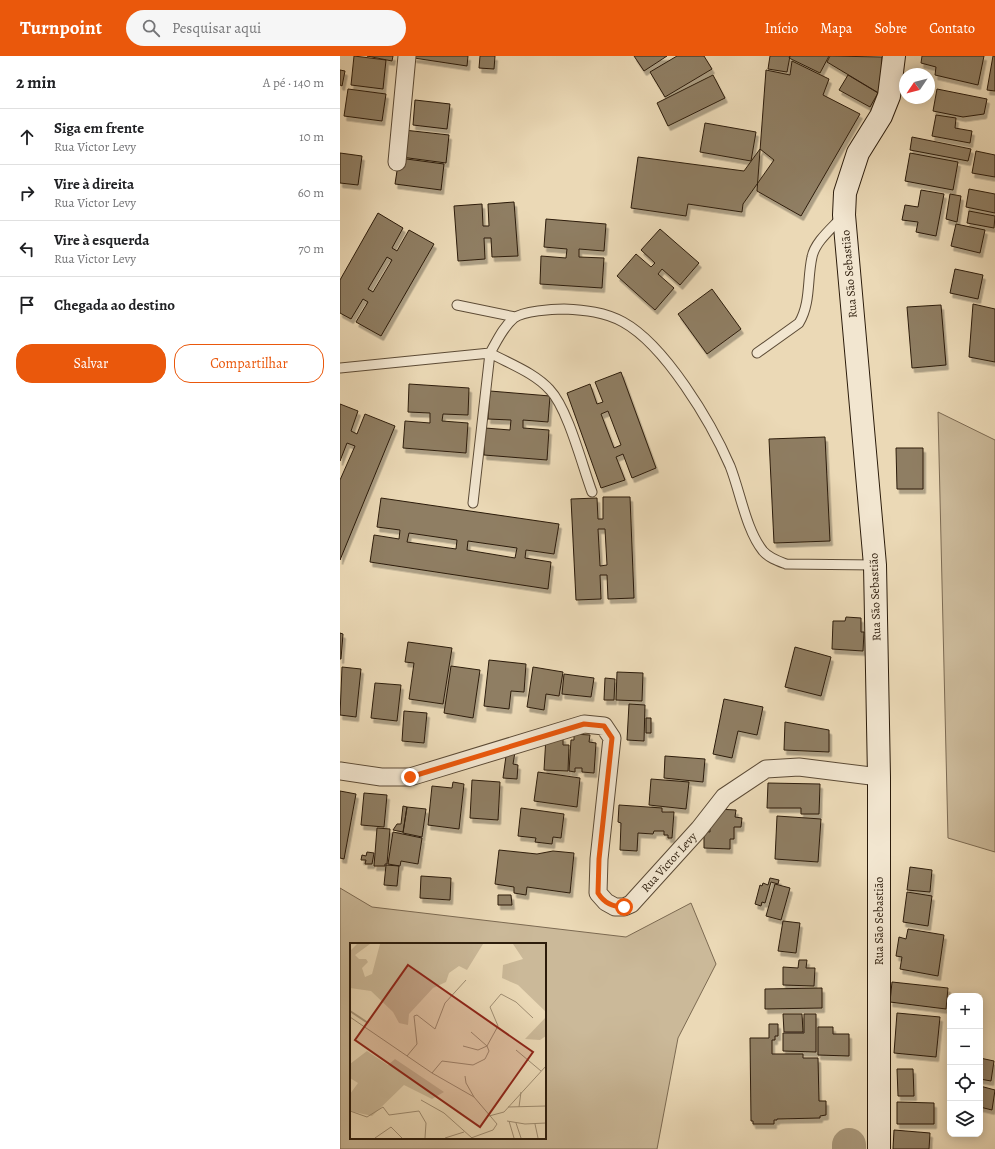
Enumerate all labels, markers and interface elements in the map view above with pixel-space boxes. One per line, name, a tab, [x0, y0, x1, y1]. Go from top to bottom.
search box	[126, 10, 406, 46]
text: Turnpoint	[20, 15, 102, 41]
icon: search	[140, 17, 162, 39]
text: Pesquisar aqui	[172, 18, 261, 38]
text: Início	[765, 19, 798, 38]
text: Mapa	[820, 19, 852, 38]
text: Sobre	[874, 19, 907, 38]
text: Contato	[929, 19, 975, 38]
north arrow	[899, 68, 935, 104]
text: 2 min	[16, 71, 56, 94]
text: A pé · 140 m	[263, 74, 324, 91]
text: Siga em frente	[54, 118, 144, 138]
icon: ahead	[16, 126, 38, 148]
text: 10 m	[299, 128, 324, 145]
text: Rua Victor Levy	[54, 138, 136, 155]
text: Vire à direita	[54, 174, 134, 194]
icon: right	[16, 182, 38, 204]
text: 60 m	[298, 184, 324, 201]
text: Rua Victor Levy	[54, 194, 136, 211]
street label: Rua São Sebastião	[837, 229, 861, 319]
text: Vire à esquerda	[54, 230, 150, 250]
icon: left	[16, 238, 38, 260]
text: 70 m	[298, 240, 324, 257]
text: Rua Victor Levy	[54, 250, 136, 267]
icon: arrive	[16, 294, 38, 316]
text: Chegada ao destino	[54, 295, 175, 315]
button: Salvar	[16, 344, 166, 383]
button: Compartilhar	[174, 344, 324, 383]
street label: Rua São Sebastião	[865, 553, 885, 641]
route end	[401, 768, 419, 786]
street label: Rua Victor Levy	[638, 828, 701, 896]
street label: Rua São Sebastião	[871, 877, 887, 965]
route start	[615, 898, 633, 916]
inset map	[350, 943, 546, 1139]
map controls	[947, 993, 983, 1137]
button: +	[947, 993, 983, 1029]
button: −	[947, 1029, 983, 1065]
button: locate	[947, 1065, 983, 1101]
button: layers	[947, 1101, 983, 1137]

